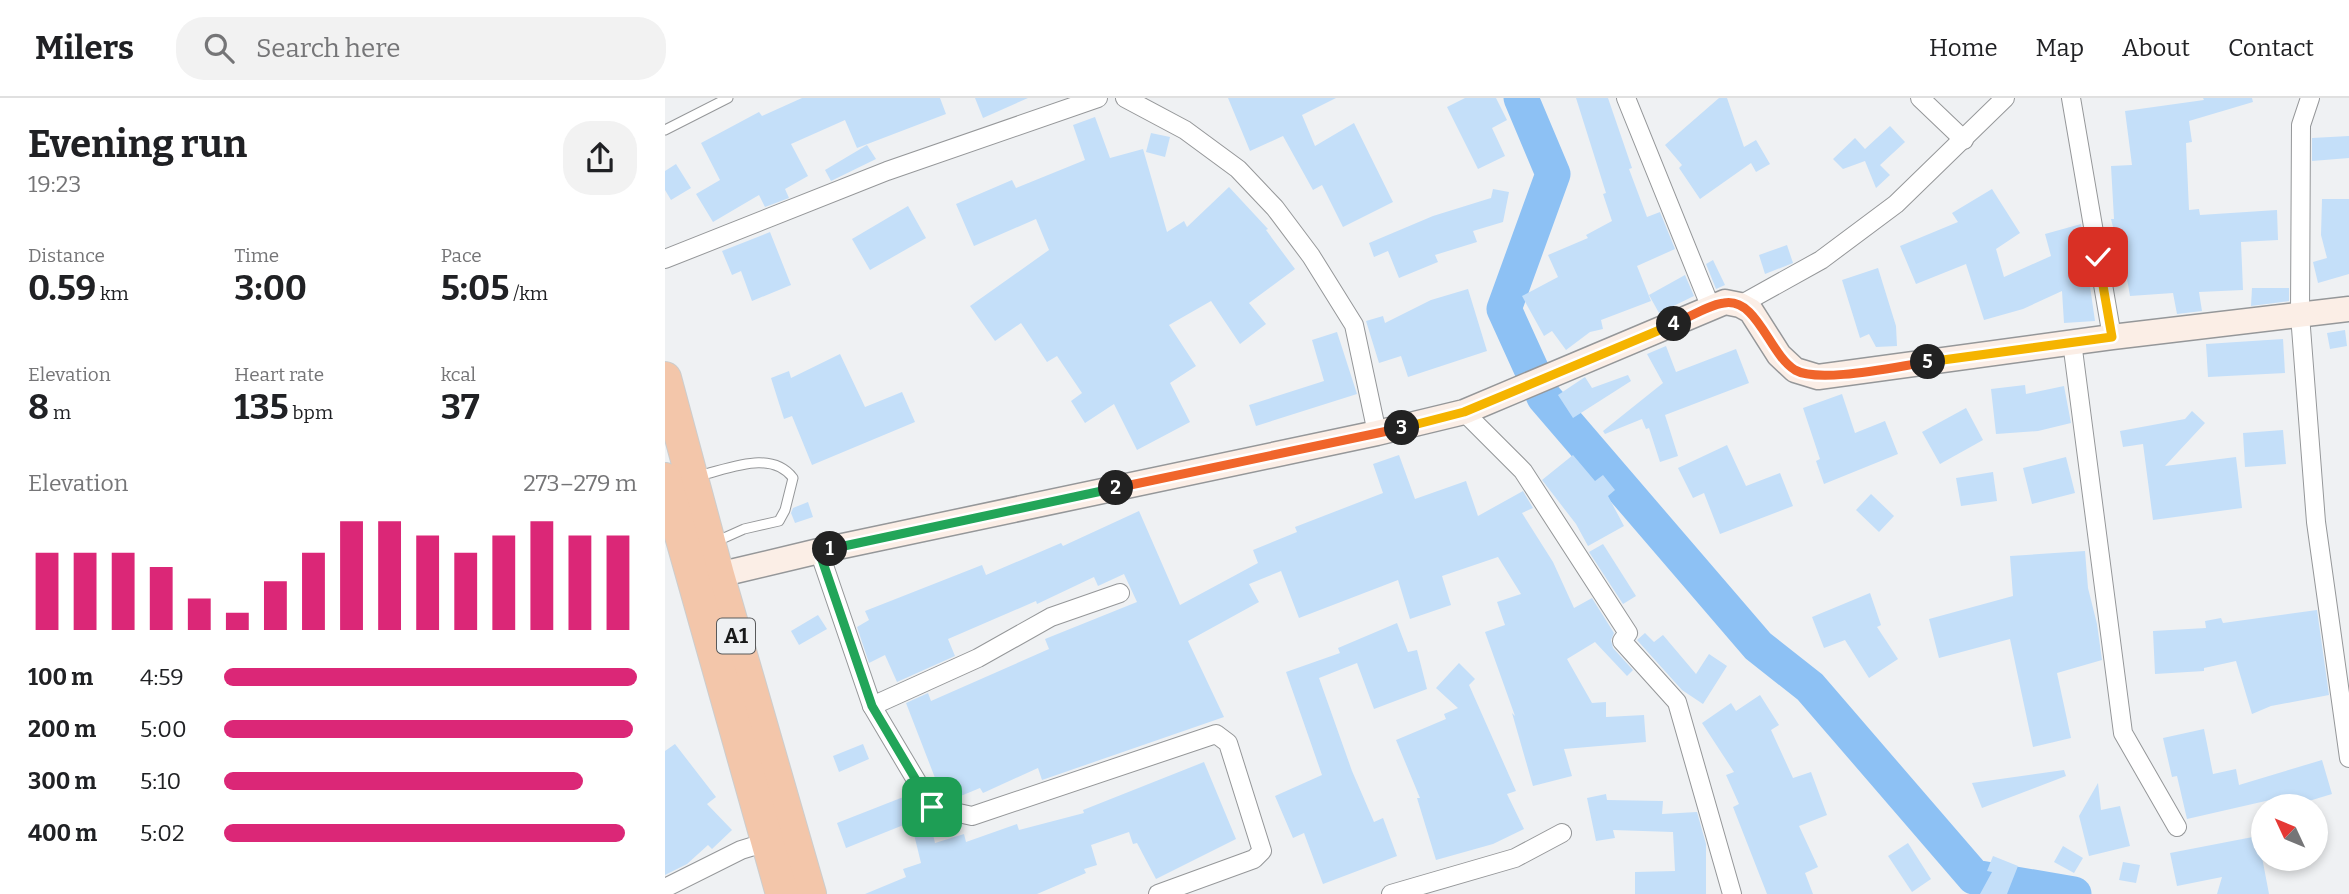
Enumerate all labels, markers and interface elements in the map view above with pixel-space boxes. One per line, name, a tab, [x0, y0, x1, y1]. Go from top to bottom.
search box	[176, 17, 666, 80]
text: Milers	[35, 28, 134, 68]
icon: search	[200, 29, 238, 67]
text: Search here	[256, 33, 400, 64]
text: Home	[1929, 34, 1998, 62]
text: Map	[2036, 34, 2084, 62]
text: About	[2122, 34, 2190, 62]
text: Contact	[2228, 34, 2314, 62]
text: Evening run	[28, 121, 247, 167]
button: share	[563, 121, 637, 195]
text: 19:23	[28, 170, 81, 198]
pin	[2068, 227, 2128, 287]
icon: check	[2079, 238, 2117, 276]
text: Distance	[28, 244, 105, 267]
text: Time	[234, 244, 279, 267]
text: Pace	[441, 244, 482, 267]
text: 0.59	[28, 267, 96, 309]
text: 3:00	[234, 267, 307, 309]
text: 5:05	[441, 267, 509, 309]
text: km	[96, 282, 129, 305]
text: /km	[509, 282, 548, 305]
pin: 4	[1657, 306, 1691, 342]
text: 4	[1668, 312, 1679, 335]
pin: 5	[1911, 344, 1945, 380]
text: 5	[1922, 350, 1933, 373]
text: Elevation	[28, 363, 111, 386]
text: Heart rate	[234, 363, 324, 386]
text: kcal	[441, 363, 476, 386]
text: 8	[28, 386, 49, 428]
text: 135	[234, 386, 289, 428]
text: 37	[441, 386, 480, 428]
text: m	[49, 401, 71, 424]
text: bpm	[289, 401, 333, 424]
pin: 3	[1385, 410, 1419, 446]
text: 3	[1396, 416, 1407, 439]
text: Elevation	[28, 469, 128, 497]
text: 273–279 m	[523, 469, 637, 497]
pin: 2	[1099, 470, 1133, 506]
text: 2	[1110, 476, 1121, 499]
pin: 1	[813, 532, 847, 566]
text: 1	[825, 537, 834, 560]
road number: A1	[717, 618, 755, 654]
text: 100 m	[28, 663, 93, 691]
text: 4:59	[140, 663, 184, 691]
text: 200 m	[28, 715, 96, 743]
text: 5:00	[140, 715, 187, 743]
text: 300 m	[28, 767, 97, 795]
text: 5:10	[140, 767, 181, 795]
pin	[902, 777, 962, 837]
icon: arrive	[913, 788, 951, 826]
north arrow	[2251, 794, 2327, 872]
map controls	[2251, 794, 2328, 871]
text: 400 m	[28, 819, 97, 847]
text: 5:02	[140, 819, 184, 847]

